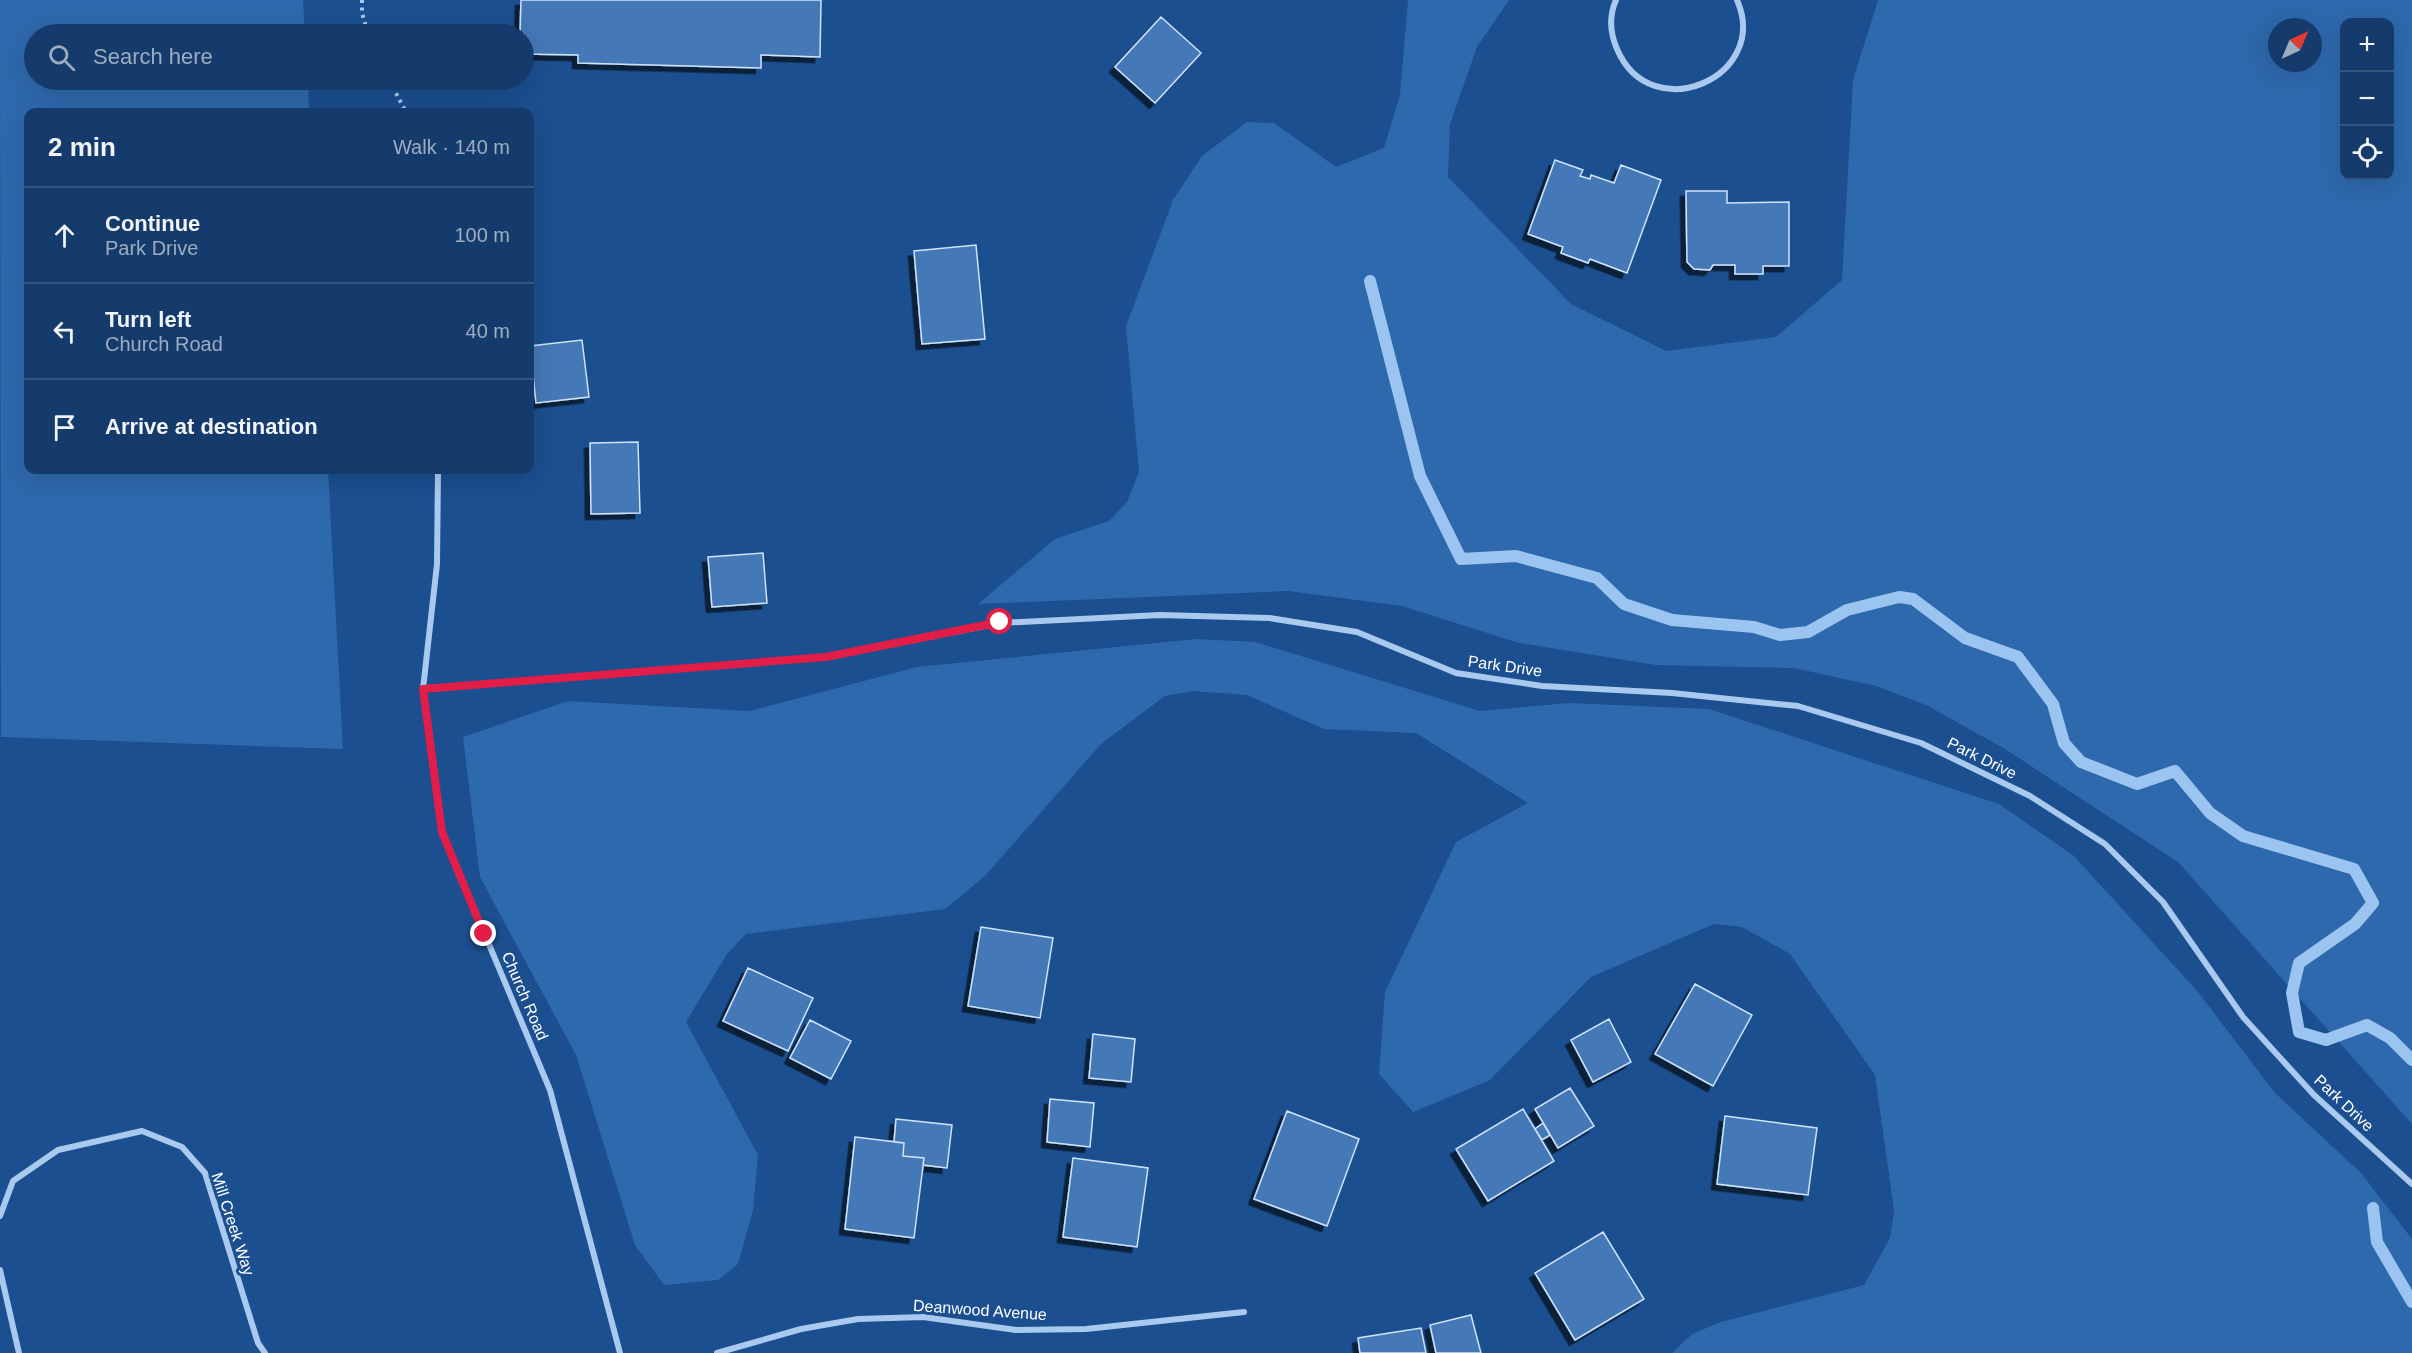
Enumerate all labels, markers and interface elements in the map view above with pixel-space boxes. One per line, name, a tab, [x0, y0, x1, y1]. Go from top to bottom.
north arrow	[2268, 18, 2322, 72]
map controls	[2340, 18, 2394, 180]
button: +	[2340, 18, 2394, 72]
search box	[24, 24, 534, 90]
icon: search	[45, 41, 78, 74]
text: Search here	[93, 44, 213, 69]
button: −	[2340, 72, 2394, 126]
button: locate	[2340, 126, 2394, 180]
text: 2 min	[48, 132, 116, 162]
text: Walk · 140 m	[393, 136, 510, 158]
text: Continue	[105, 211, 200, 236]
icon: ahead	[48, 219, 81, 252]
text: 100 m	[454, 224, 510, 246]
text: Park Drive	[105, 237, 198, 259]
text: Turn left	[105, 307, 191, 332]
icon: left	[48, 315, 81, 348]
text: 40 m	[466, 320, 510, 342]
text: Church Road	[105, 333, 223, 355]
icon: arrive	[48, 411, 81, 444]
text: Arrive at destination	[105, 414, 318, 439]
route start	[986, 608, 1012, 634]
street label: Park Drive	[1467, 652, 1543, 680]
street label: Park Drive	[1945, 734, 2019, 782]
route end	[470, 920, 496, 946]
street label: Church Road	[499, 949, 551, 1043]
street label: Park Drive	[2311, 1071, 2377, 1135]
street label: Mill Creek Way	[208, 1171, 258, 1277]
street label: Deanwood Avenue	[913, 1297, 1048, 1323]

